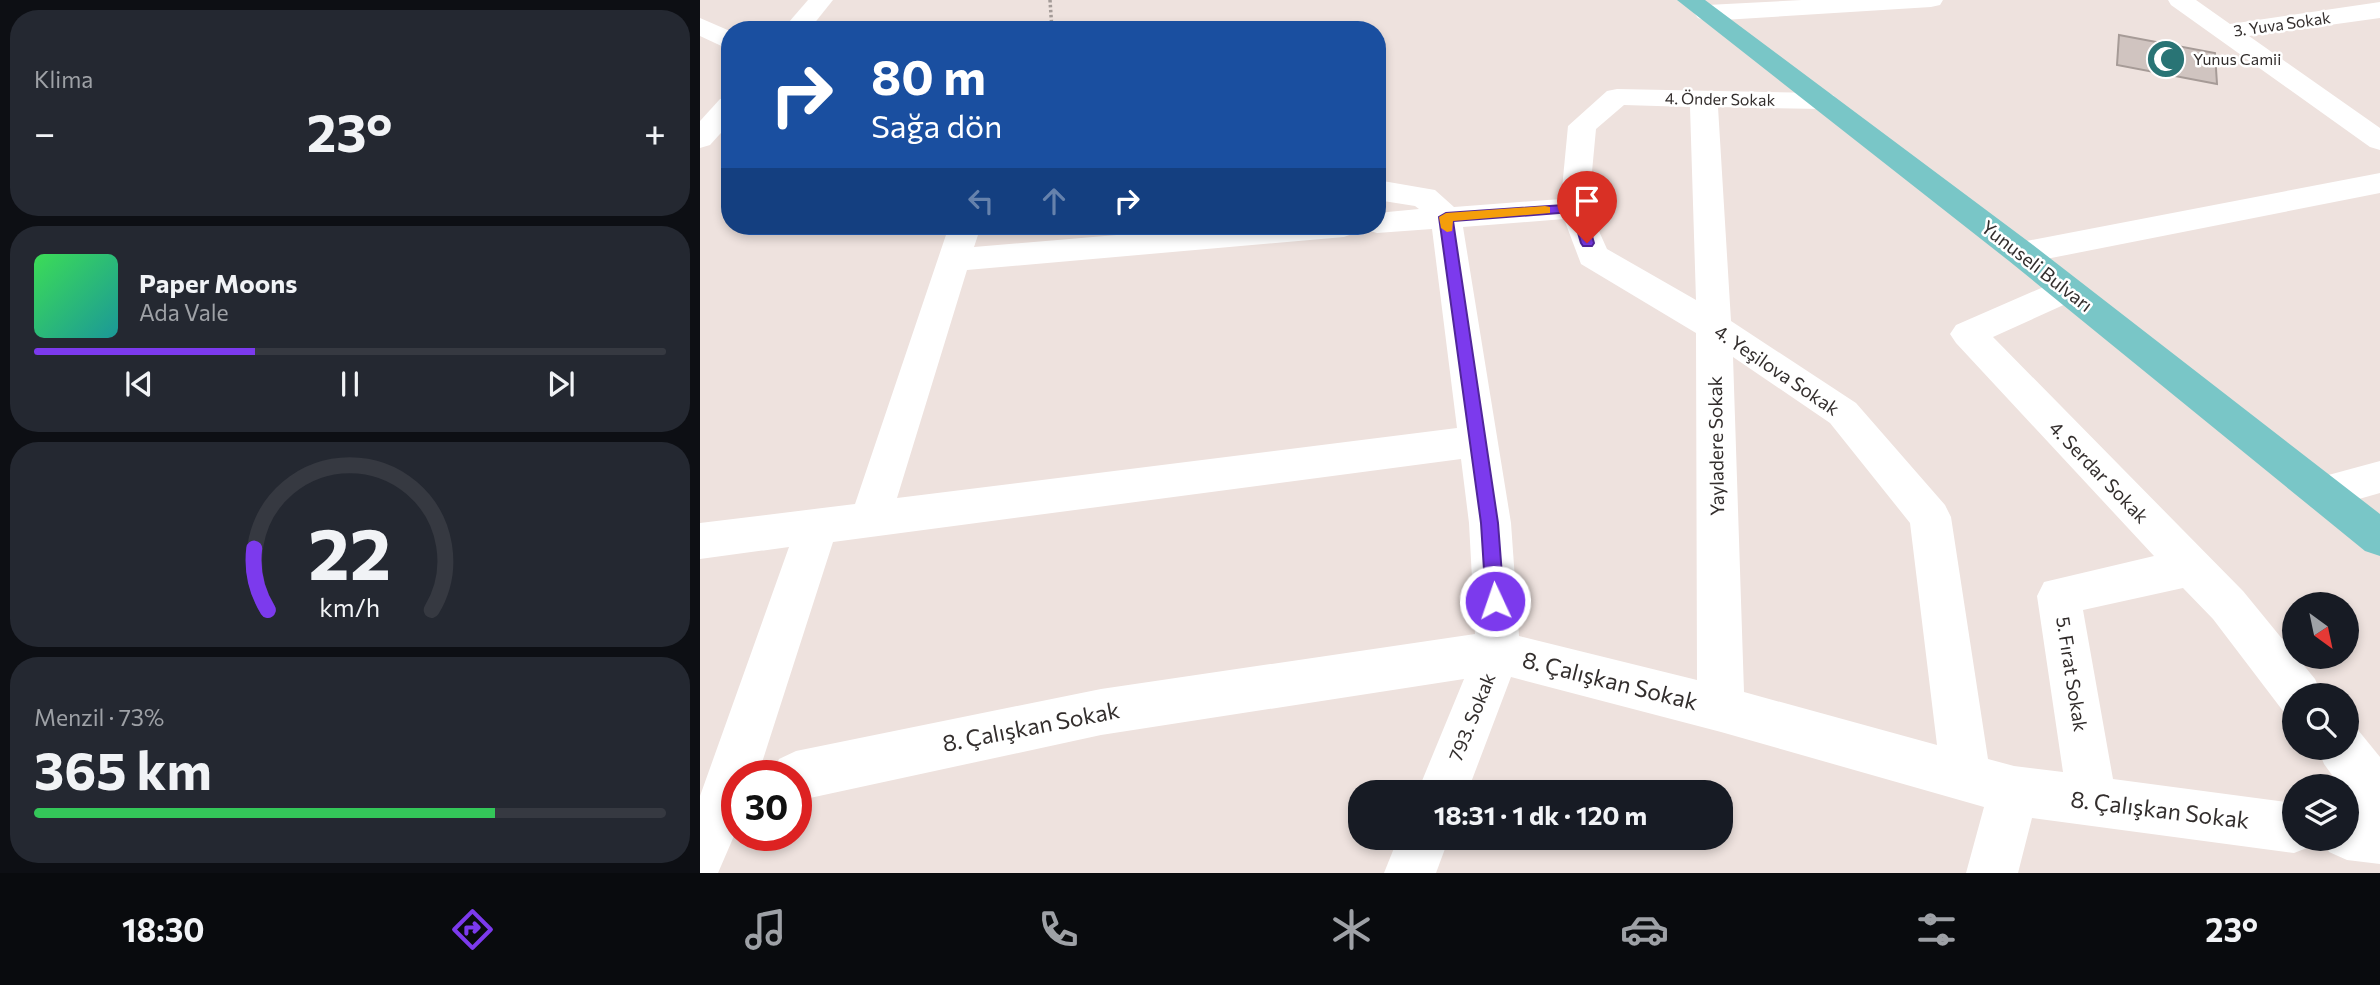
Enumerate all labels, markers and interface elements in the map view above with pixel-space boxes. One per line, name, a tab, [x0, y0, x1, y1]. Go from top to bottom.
street label: 3. Yuva Sokak	[2232, 7, 2332, 40]
mosque icon: Yunus Camii	[2145, 38, 2187, 80]
text: 80 m	[871, 45, 986, 105]
icon: right	[756, 49, 847, 140]
place label: Yunus Camii	[2193, 49, 2281, 68]
text: Klima	[34, 65, 93, 93]
street label: 4. Önder Sokak	[1665, 88, 1776, 109]
text: 23°	[307, 99, 393, 163]
text: Sağa dön	[871, 105, 1002, 145]
text: −	[34, 108, 56, 155]
text: +	[644, 108, 666, 155]
pin	[1557, 171, 1617, 243]
icon: left	[962, 182, 1000, 220]
icon: ahead	[1035, 182, 1073, 220]
icon: right	[1108, 182, 1146, 220]
icon: arrive	[1568, 182, 1606, 220]
street label: Yunuseli Bulvarı	[1977, 215, 2098, 316]
text: Paper Moons	[139, 267, 297, 298]
text: Ada Vale	[139, 298, 229, 326]
street label: 4. Yeşilova Sokak	[1711, 319, 1844, 420]
icon: previous	[120, 365, 158, 403]
icon: pause	[331, 365, 369, 403]
icon: next	[542, 365, 580, 403]
street label: Yayladere Sokak	[1703, 376, 1728, 516]
street label: 4. Serdar Sokak	[2045, 416, 2154, 527]
text: 22	[309, 507, 391, 596]
position arrow	[1458, 564, 1532, 638]
text: km/h	[320, 592, 380, 622]
north arrow	[2282, 592, 2359, 668]
map controls	[2282, 592, 2359, 851]
street label: 5. Fırat Sokak	[2052, 615, 2093, 733]
street label: 8. Çalışkan Sokak	[1520, 645, 1701, 715]
street label: 793. Sokak	[1443, 669, 1500, 764]
button: search	[2282, 683, 2359, 760]
street label: 8. Çalışkan Sokak	[940, 695, 1122, 757]
text: Menzil · 73%	[34, 703, 164, 731]
text: 365 km	[34, 737, 212, 801]
speed limit sign: 30	[721, 760, 812, 851]
button: layers	[2282, 774, 2359, 851]
street label: 8. Çalışkan Sokak	[2069, 784, 2252, 834]
text: 18:31 · 1 dk · 120 m	[1434, 799, 1647, 830]
icon: directions	[448, 905, 497, 954]
icon: music	[741, 905, 790, 954]
icon: phone	[1034, 905, 1083, 954]
icon: climate	[1327, 905, 1376, 954]
icon: car	[1620, 905, 1669, 954]
icon: filters	[1912, 905, 1961, 954]
text: 18:30	[122, 909, 205, 949]
text: 23°	[2205, 909, 2258, 949]

